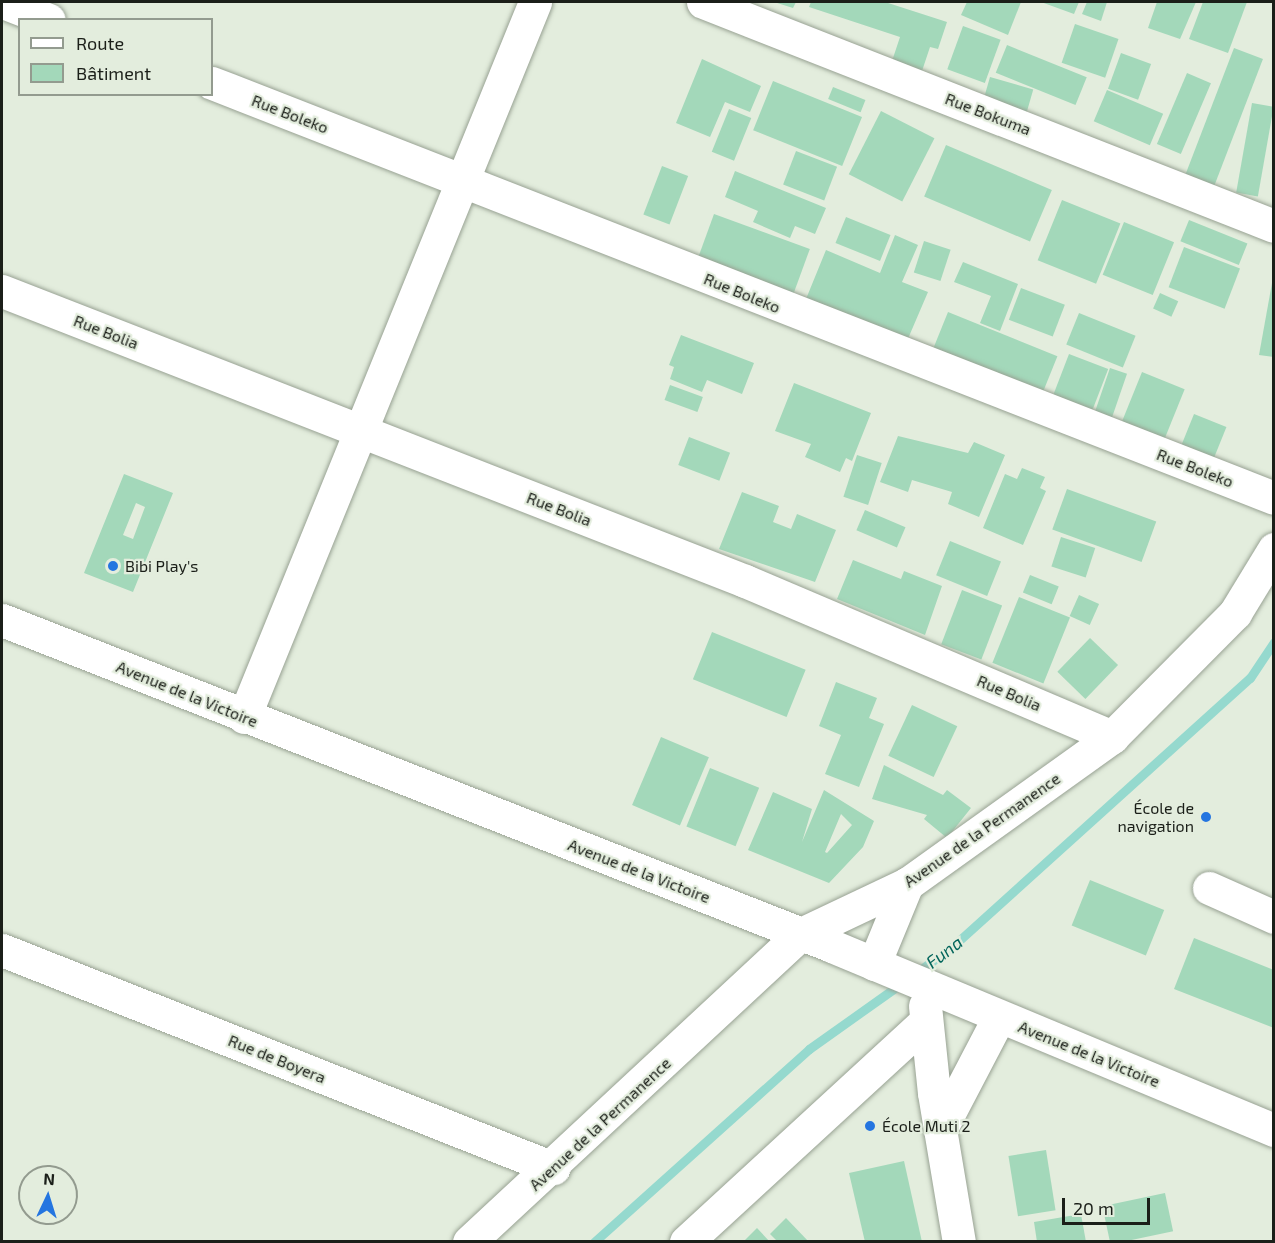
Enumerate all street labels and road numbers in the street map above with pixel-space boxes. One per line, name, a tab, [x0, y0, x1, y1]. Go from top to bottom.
street label: Rue Bokuma	[942, 89, 1034, 139]
street label: Rue Boleko	[249, 91, 331, 137]
street label: Rue Boleko	[701, 269, 783, 317]
street label: Rue Bolia	[71, 311, 141, 353]
street label: Rue Boleko	[1154, 445, 1236, 491]
street label: Rue Bolia	[524, 488, 594, 530]
street label: Avenue de la Victoire	[113, 657, 261, 731]
street label: Rue Bolia	[974, 671, 1044, 715]
street label: Avenue de la Permanence	[900, 769, 1064, 891]
street label: Avenue de la Victoire	[565, 835, 713, 907]
street label: Avenue de la Victoire	[1015, 1017, 1163, 1091]
street label: Rue de Boyera	[225, 1031, 329, 1087]
street label: Avenue de la Permanence	[525, 1053, 675, 1195]

